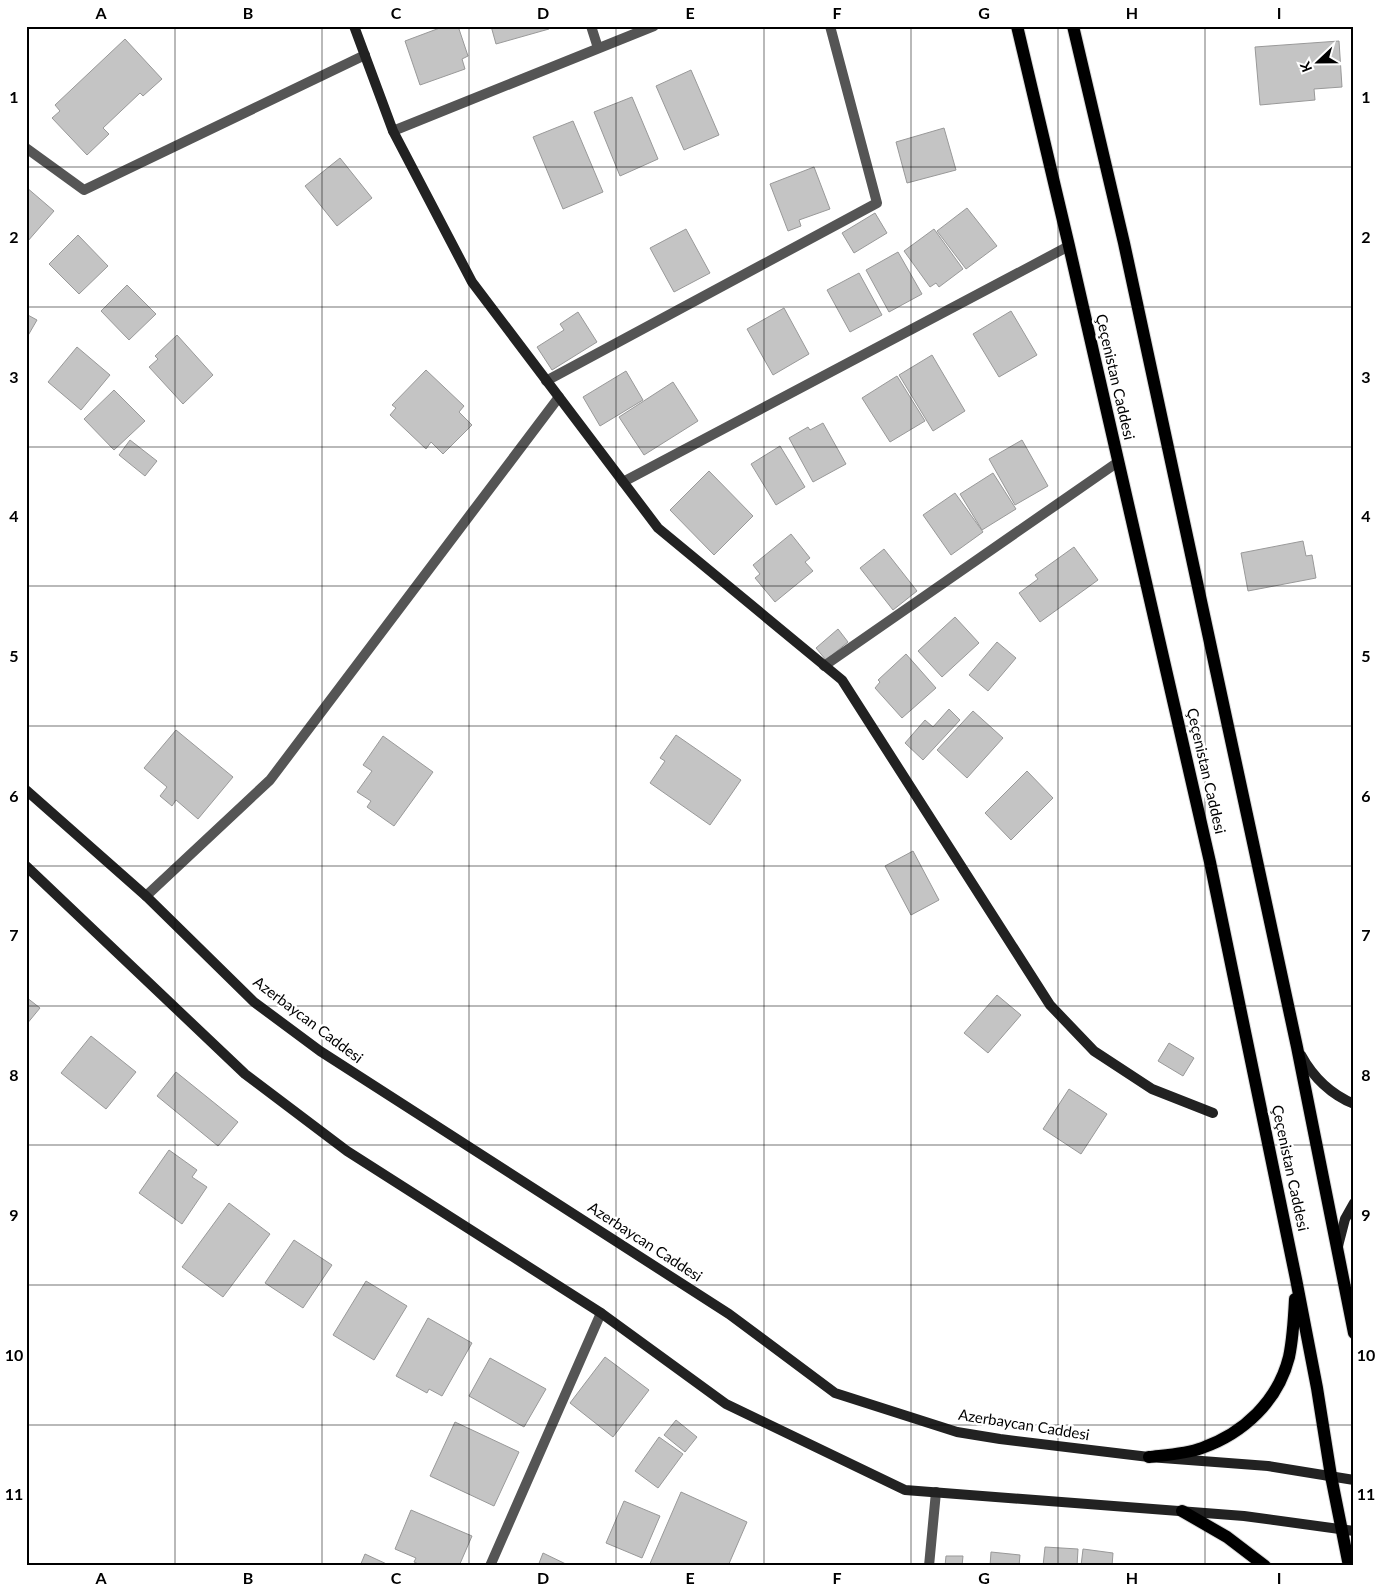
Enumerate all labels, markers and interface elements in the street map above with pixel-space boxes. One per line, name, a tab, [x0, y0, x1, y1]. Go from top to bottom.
text: A	[94, 3, 107, 22]
text: B	[243, 3, 253, 22]
text: C	[391, 3, 402, 22]
text: D	[537, 3, 549, 22]
text: E	[685, 3, 695, 22]
text: F	[832, 3, 842, 22]
text: G	[978, 3, 990, 22]
text: H	[1126, 3, 1138, 22]
text: I	[1277, 3, 1281, 22]
north arrow	[1292, 38, 1342, 88]
text: K	[1296, 59, 1315, 75]
text: 1	[9, 87, 19, 106]
text: 1	[1361, 87, 1371, 106]
text: 2	[9, 227, 19, 246]
text: 2	[1361, 227, 1371, 246]
street label: Çeçenistan Caddesi	[1093, 312, 1139, 441]
text: 3	[9, 367, 19, 386]
text: 3	[1361, 367, 1371, 386]
text: 4	[9, 506, 19, 525]
text: 4	[1361, 506, 1371, 525]
text: 5	[9, 646, 19, 665]
text: 5	[1361, 646, 1371, 665]
street label: Çeçenistan Caddesi	[1184, 706, 1230, 835]
text: 6	[9, 786, 19, 805]
text: 6	[1361, 786, 1371, 805]
text: 7	[9, 925, 19, 944]
text: 7	[1361, 925, 1371, 944]
street label: Azerbaycan Caddesi	[250, 972, 367, 1066]
text: 8	[9, 1065, 19, 1084]
text: 8	[1361, 1065, 1371, 1084]
street label: Çeçenistan Caddesi	[1269, 1103, 1313, 1233]
street label: Azerbaycan Caddesi	[585, 1198, 706, 1285]
text: 9	[9, 1205, 19, 1224]
text: 9	[1361, 1205, 1371, 1224]
text: 10	[5, 1345, 23, 1364]
text: 10	[1357, 1345, 1375, 1364]
street label: Azerbaycan Caddesi	[957, 1405, 1091, 1443]
text: 11	[5, 1484, 23, 1503]
text: 11	[1357, 1484, 1375, 1503]
text: A	[94, 1568, 107, 1587]
text: B	[243, 1568, 253, 1587]
text: C	[391, 1568, 402, 1587]
text: D	[537, 1568, 549, 1587]
text: E	[685, 1568, 695, 1587]
text: F	[832, 1568, 842, 1587]
text: G	[978, 1568, 990, 1587]
text: H	[1126, 1568, 1138, 1587]
text: I	[1277, 1568, 1281, 1587]

